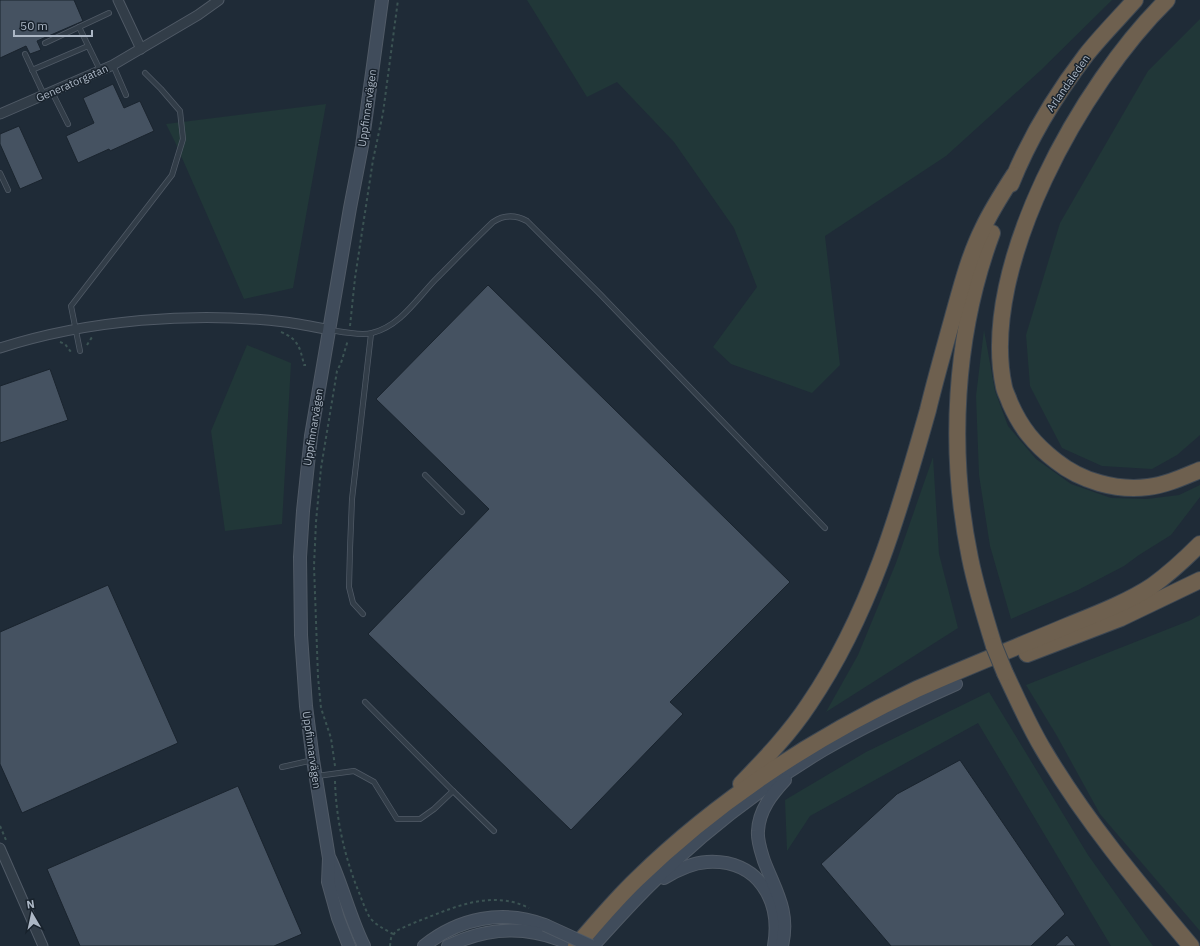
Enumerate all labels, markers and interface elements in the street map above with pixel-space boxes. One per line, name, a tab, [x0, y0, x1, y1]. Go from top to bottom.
scale bar	[14, 12, 92, 38]
text: 50 m	[20, 18, 48, 33]
street label: Arlandaleden	[1043, 52, 1093, 114]
street label: Generatorgatan	[34, 61, 110, 105]
street label: Uppfinnarvägen	[355, 68, 379, 148]
street label: Uppfinnarvägen	[300, 387, 326, 467]
street label: Uppfinnarvägen	[300, 710, 324, 790]
north arrow	[12, 894, 52, 934]
text: N	[25, 897, 35, 912]

